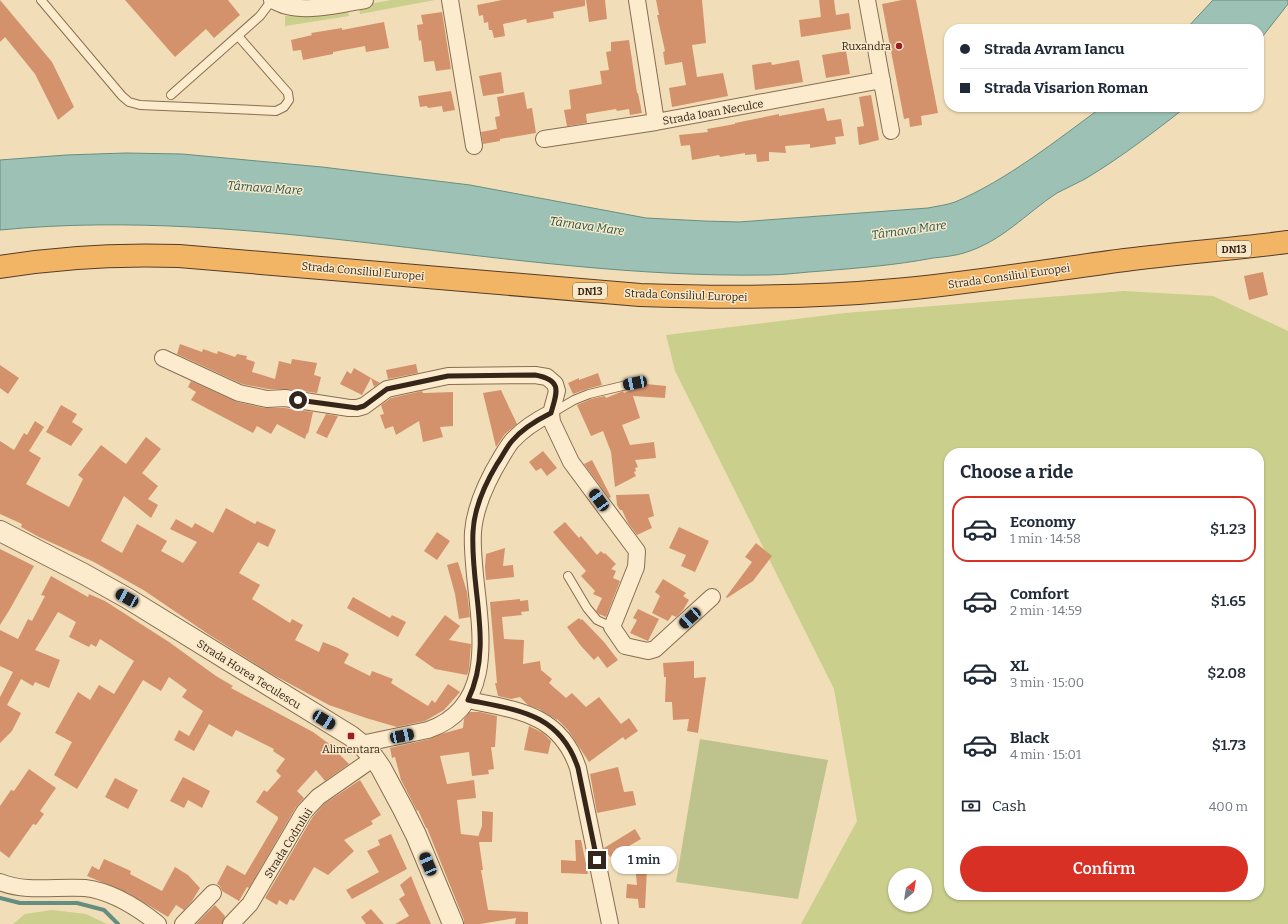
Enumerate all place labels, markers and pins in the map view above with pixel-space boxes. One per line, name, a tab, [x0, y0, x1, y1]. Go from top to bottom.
place label: Ruxandra	[841, 40, 891, 53]
marker: Ruxandra	[894, 41, 904, 51]
marker: Alimentara	[346, 731, 356, 741]
place label: Alimentara	[322, 743, 380, 756]

